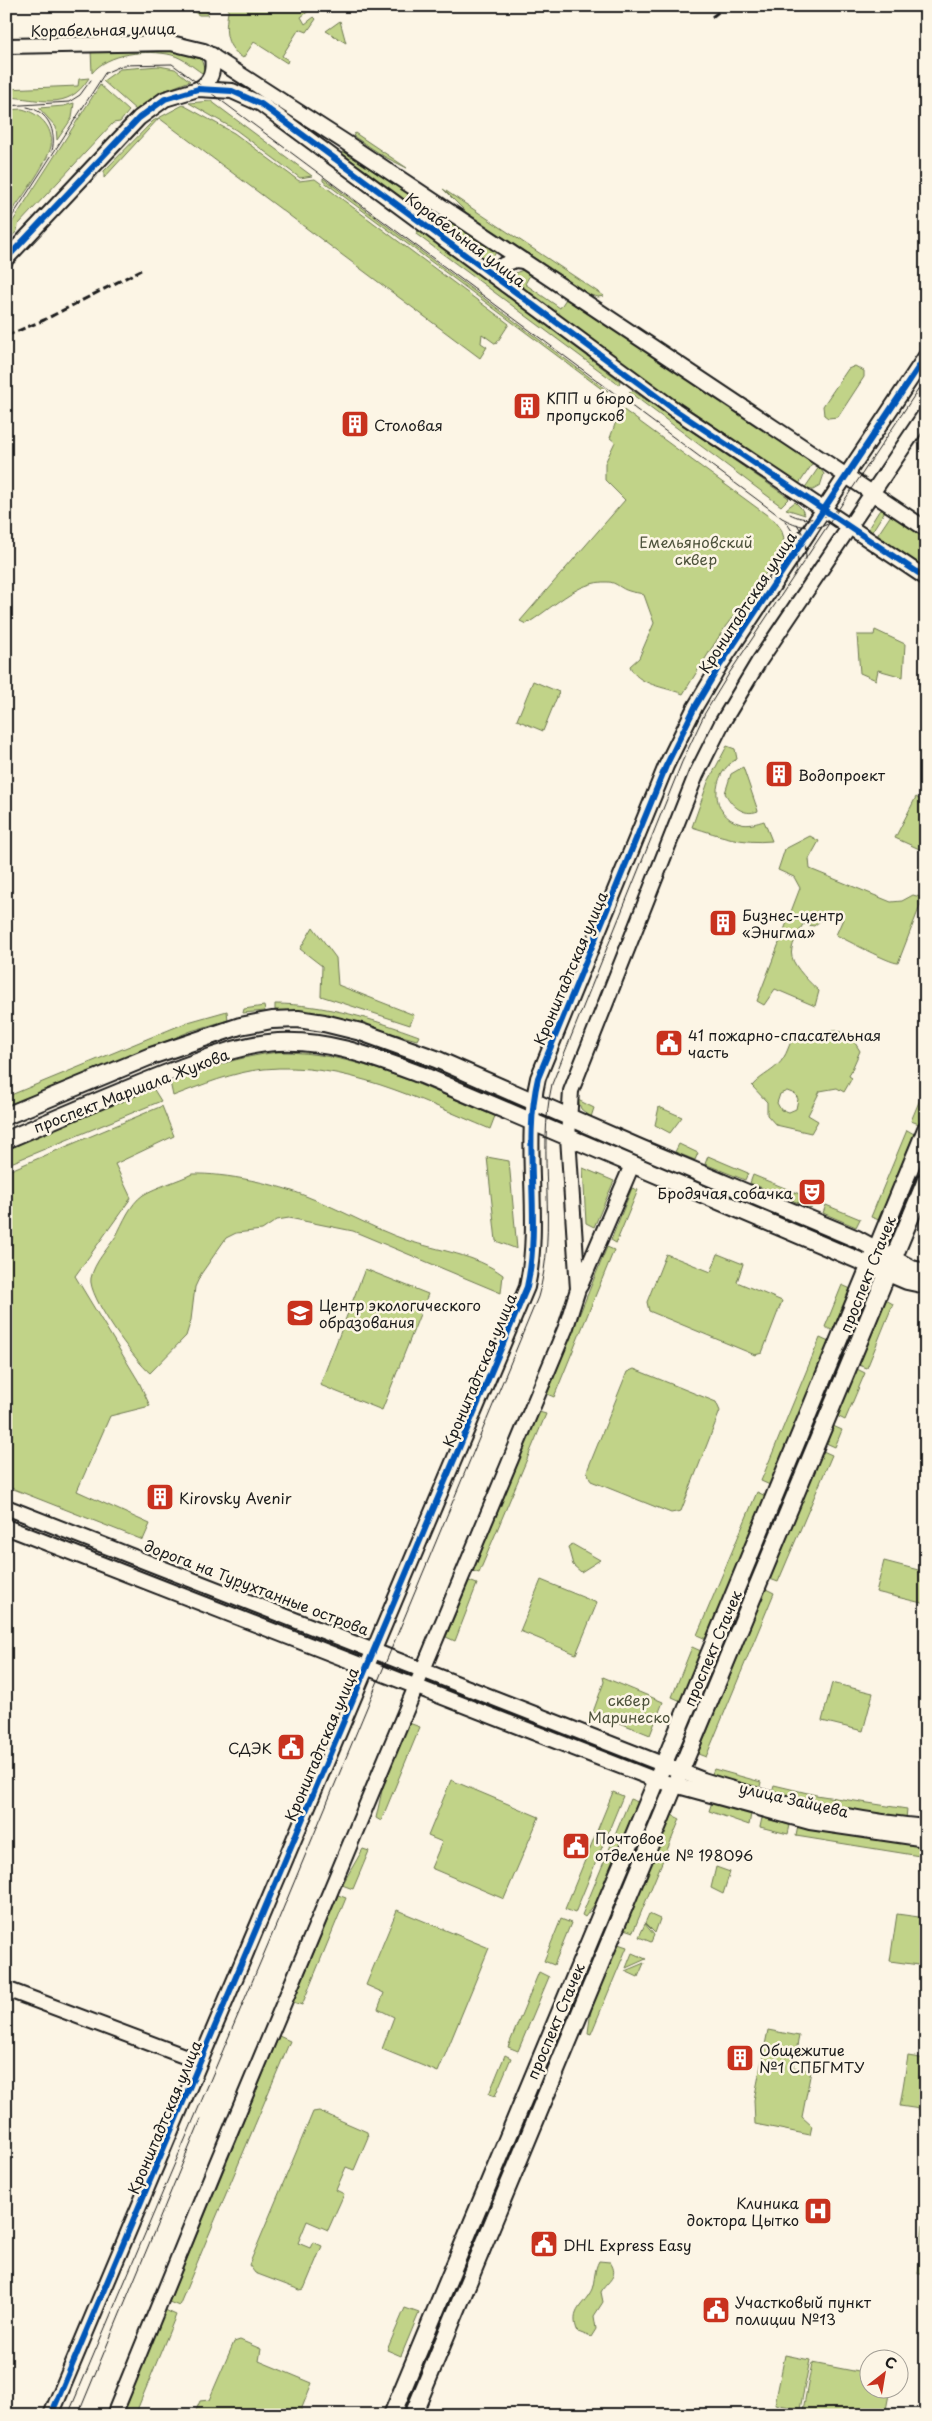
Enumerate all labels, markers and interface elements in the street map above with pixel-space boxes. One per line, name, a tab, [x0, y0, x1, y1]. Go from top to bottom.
street label: Корабельная улица	[30, 16, 176, 42]
street label: Корабельная улица	[401, 186, 531, 292]
place label: КПП и бюро пропусков	[546, 386, 634, 426]
building icon: КПП и бюро пропусков	[512, 391, 542, 421]
building icon: Столовая	[340, 409, 370, 439]
place label: Столовая	[374, 413, 443, 436]
street label: Кронштадтская улица	[692, 526, 802, 677]
park label: Емельяновский сквер	[639, 530, 753, 570]
building icon: Водопроект	[764, 759, 794, 789]
place label: Водопроект	[798, 763, 886, 786]
street label: Кронштадтская улица	[527, 887, 613, 1048]
place label: Бизнес-центр «Энигма»	[742, 903, 844, 943]
building icon: Бизнес-центр «Энигма»	[708, 908, 738, 938]
place label: 41 пожарно-спасательная часть	[688, 1023, 881, 1063]
public building icon: 41 пожарно-спасательная часть	[654, 1028, 684, 1058]
street label: проспект Маршала Жукова	[30, 1042, 233, 1138]
theatre icon: Бродячая собачка	[797, 1177, 827, 1207]
place label: Бродячая собачка	[657, 1181, 794, 1204]
street label: проспект Стачек	[833, 1212, 901, 1336]
street label: Кронштадтская улица	[436, 1289, 522, 1450]
place label: Центр экологического образования	[319, 1293, 481, 1333]
school or university icon: Центр экологического образования	[285, 1298, 315, 1328]
building icon: Kirovsky Avenir	[145, 1482, 175, 1512]
place label: Kirovsky Avenir	[179, 1486, 292, 1509]
street label: дорога на Турухтанные острова	[141, 1533, 373, 1641]
street label: проспект Стачек	[677, 1586, 747, 1710]
street label: Кронштадтская улица	[278, 1663, 364, 1824]
park label: сквер Маринеско	[588, 1688, 670, 1728]
public building icon: СДЭК	[276, 1732, 306, 1762]
place label: СДЭК	[228, 1736, 272, 1759]
street label: улица Зайцева	[737, 1775, 852, 1823]
place label: Почтовое отделение № 198096	[595, 1826, 753, 1866]
public building icon: Почтовое отделение № 198096	[561, 1831, 591, 1861]
street label: проспект Стачек	[520, 1959, 590, 2083]
street label: Кронштадтская улица	[121, 2036, 207, 2197]
place label: Общежитие №1 СПБГМТУ	[759, 2038, 865, 2078]
building icon: Общежитие №1 СПБГМТУ	[725, 2043, 755, 2073]
place label: Клиника доктора Цытко	[687, 2191, 800, 2231]
hospital icon: Клиника доктора Цытко	[803, 2196, 833, 2226]
public building icon: DHL Express Easy	[529, 2229, 559, 2259]
place label: DHL Express Easy	[563, 2233, 692, 2256]
place label: Участковый пункт полиции №13	[735, 2290, 872, 2330]
public building icon: Участковый пункт полиции №13	[701, 2295, 731, 2325]
north arrow	[860, 2348, 910, 2398]
text: С	[881, 2351, 901, 2374]

